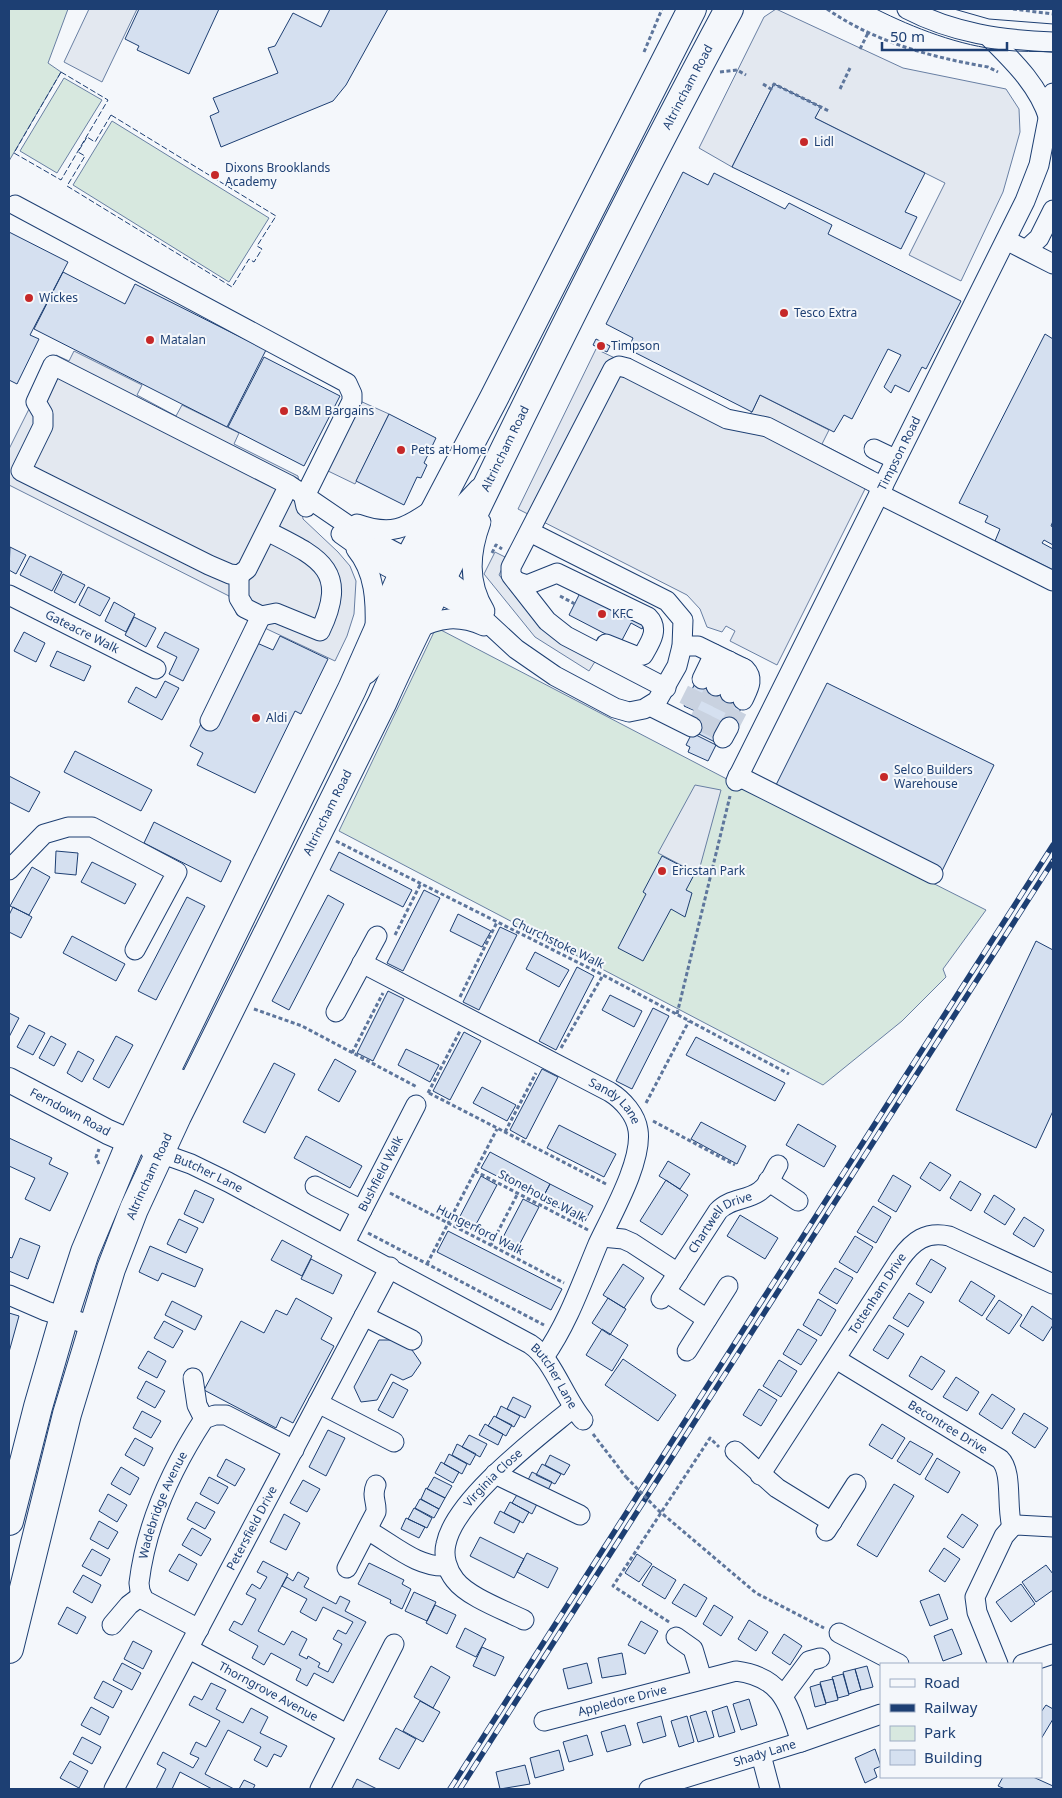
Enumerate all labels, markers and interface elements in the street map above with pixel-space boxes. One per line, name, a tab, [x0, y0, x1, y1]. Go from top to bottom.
scale bar	[882, 20, 1007, 52]
text: 50 m	[890, 26, 925, 46]
street label: Altrincham Road	[658, 41, 717, 132]
place label: Lidl	[814, 133, 834, 150]
marker: Lidl	[798, 136, 810, 148]
place label: Dixons Brooklands Academy	[225, 159, 331, 190]
marker: Dixons Brooklands Academy	[209, 169, 221, 181]
place label: Wickes	[39, 289, 78, 306]
marker: Wickes	[23, 292, 35, 304]
place label: Tesco Extra	[794, 304, 857, 321]
marker: Tesco Extra	[778, 307, 790, 319]
place label: Matalan	[160, 331, 206, 348]
marker: Matalan	[144, 334, 156, 346]
place label: Timpson	[611, 337, 660, 354]
marker: Timpson	[595, 340, 607, 352]
place label: B&M Bargains	[294, 402, 375, 419]
street label: Altrincham Road	[477, 403, 533, 494]
marker: B&M Bargains	[278, 405, 290, 417]
street label: Timpson Road	[873, 413, 924, 493]
place label: Pets at Home	[411, 441, 487, 458]
marker: Pets at Home	[395, 444, 407, 456]
place label: KFC	[612, 605, 634, 622]
street label: Gateacre Walk	[43, 606, 123, 657]
marker: KFC	[596, 608, 608, 620]
place label: Aldi	[266, 709, 287, 726]
marker: Aldi	[250, 712, 262, 724]
place label: Selco Builders Warehouse	[894, 761, 973, 792]
street label: Altrincham Road	[299, 767, 356, 858]
marker: Selco Builders Warehouse	[878, 771, 890, 783]
place label: Ericstan Park	[672, 862, 746, 879]
marker: Ericstan Park	[656, 865, 668, 877]
street label: Churchstoke Walk	[509, 913, 608, 973]
street label: Sandy Lane	[586, 1073, 645, 1127]
street label: Ferndown Road	[27, 1084, 114, 1140]
street label: Altrincham Road	[122, 1130, 176, 1222]
street label: Bushfield Walk	[354, 1132, 407, 1214]
street label: Butcher Lane	[171, 1149, 246, 1197]
street label: Stonehouse Walk	[495, 1165, 590, 1226]
street label: Chartwell Drive	[684, 1187, 754, 1256]
street label: Hungerford Walk	[433, 1200, 528, 1259]
street label: Tottenham Drive	[844, 1249, 910, 1338]
street label: Butcher Lane	[527, 1339, 582, 1412]
street label: Becontree Drive	[905, 1396, 991, 1458]
street label: Virginia Close	[460, 1444, 526, 1511]
street label: Wadebridge Avenue	[134, 1448, 191, 1560]
street label: Petersfield Drive	[222, 1483, 281, 1573]
street label: Thorngrove Avenue	[216, 1657, 322, 1725]
legend	[880, 1663, 1042, 1778]
text: Road	[924, 1672, 960, 1692]
street label: Appledore Drive	[576, 1680, 669, 1720]
text: Railway	[924, 1697, 978, 1717]
text: Park	[924, 1722, 956, 1742]
street label: Shady Lane	[731, 1735, 798, 1770]
text: Building	[924, 1747, 982, 1767]

